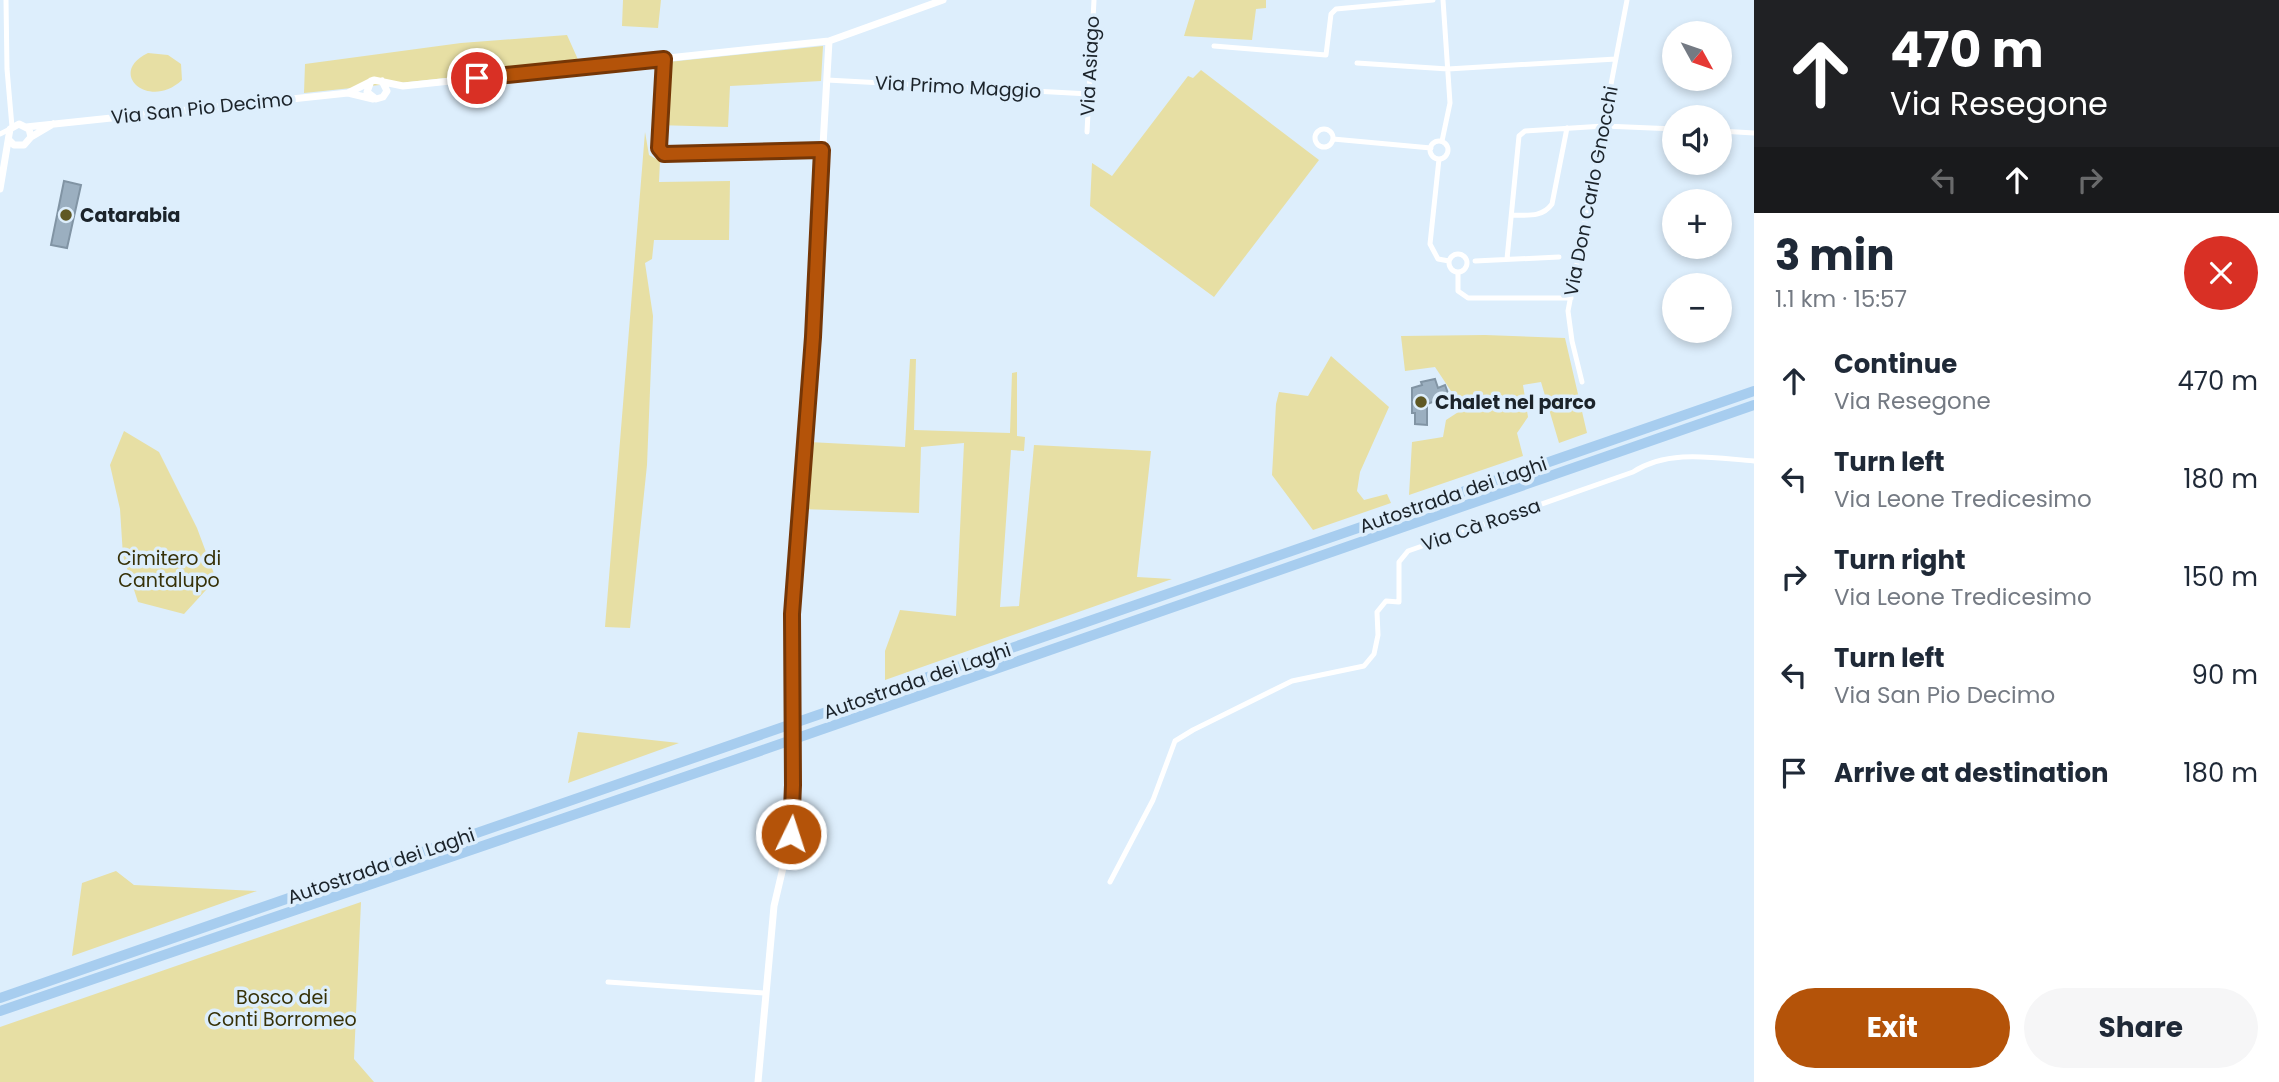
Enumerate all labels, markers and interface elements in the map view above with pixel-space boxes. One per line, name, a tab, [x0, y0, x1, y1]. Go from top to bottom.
street label: Via Asiago	[1074, 15, 1106, 117]
text: 470 m	[1890, 16, 2044, 84]
north arrow	[1662, 21, 1732, 91]
map controls	[1662, 21, 1732, 343]
icon: ahead	[1775, 28, 1866, 119]
pin	[447, 48, 507, 108]
icon: arrive	[458, 59, 496, 97]
street label: Via Primo Maggio	[874, 69, 1042, 105]
text: Via Resegone	[1890, 81, 2108, 126]
street label: Via Don Carlo Gnocchi	[1557, 83, 1625, 299]
street label: Via San Pio Decimo	[110, 85, 294, 131]
button: sound	[1662, 105, 1732, 175]
icon: left	[1925, 161, 1963, 199]
icon: ahead	[1998, 161, 2036, 199]
icon: right	[2071, 161, 2109, 199]
button: +	[1662, 189, 1732, 259]
place label: Catarabia	[80, 202, 180, 229]
marker: Catarabia	[58, 207, 74, 223]
text: 3 min	[1775, 226, 1895, 285]
button: close	[2184, 236, 2258, 310]
button: −	[1662, 273, 1732, 343]
text: 1.1 km · 15:57	[1775, 283, 1907, 315]
text: Continue	[1834, 346, 1957, 382]
icon: ahead	[1775, 362, 1813, 400]
text: 470 m	[2177, 363, 2258, 399]
text: Via Resegone	[1834, 385, 1991, 417]
place label: Chalet nel parco	[1435, 389, 1596, 416]
marker: Chalet nel parco	[1413, 394, 1429, 410]
text: Turn left	[1834, 444, 1945, 480]
street label: Autostrada dei Laghi	[1356, 450, 1550, 540]
icon: left	[1775, 460, 1813, 498]
text: 180 m	[2183, 461, 2258, 497]
text: Via Leone Tredicesimo	[1834, 483, 2092, 515]
street label: Via Cà Rossa	[1418, 492, 1544, 558]
text: Turn right	[1834, 542, 1966, 578]
park label: Cimitero di Cantalupo	[117, 545, 221, 594]
icon: right	[1775, 558, 1813, 596]
text: 150 m	[2183, 559, 2258, 595]
text: Via Leone Tredicesimo	[1834, 581, 2092, 613]
street label: Autostrada dei Laghi	[820, 636, 1014, 726]
text: Turn left	[1834, 640, 1945, 676]
icon: left	[1775, 656, 1813, 694]
text: 90 m	[2192, 657, 2258, 693]
text: Via San Pio Decimo	[1834, 679, 2055, 711]
icon: arrive	[1775, 754, 1813, 792]
text: Arrive at destination	[1834, 755, 2109, 791]
text: 180 m	[2183, 755, 2258, 791]
position arrow	[754, 797, 828, 871]
street label: Autostrada dei Laghi	[284, 821, 478, 911]
park label: Bosco dei Conti Borromeo	[207, 984, 357, 1033]
button: Exit	[1775, 988, 2010, 1068]
button: Share	[2024, 988, 2258, 1068]

